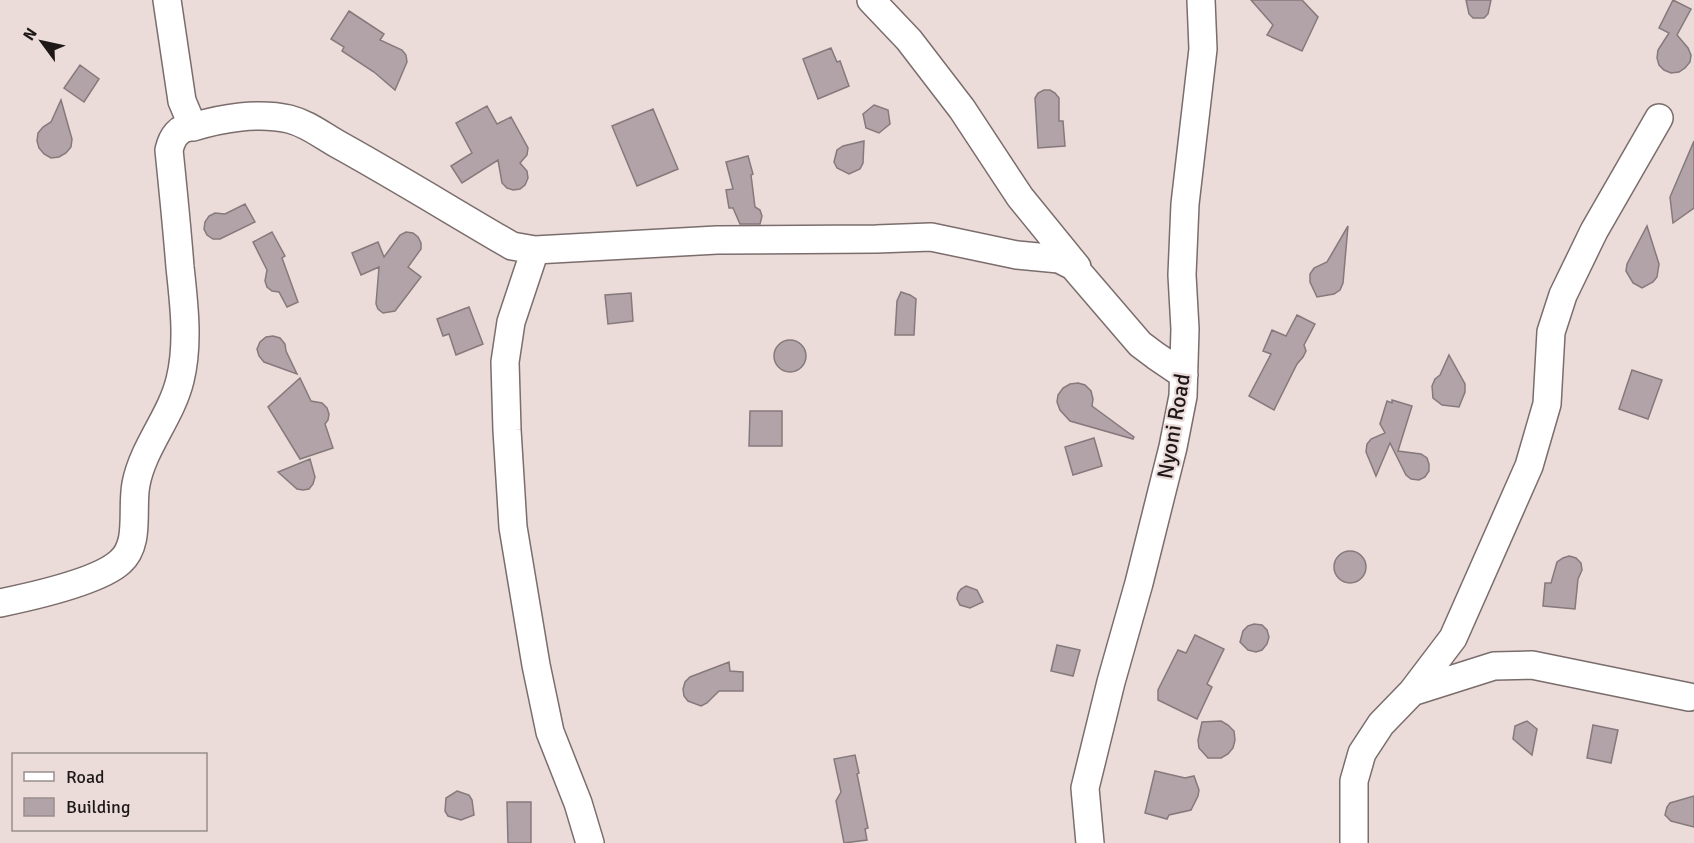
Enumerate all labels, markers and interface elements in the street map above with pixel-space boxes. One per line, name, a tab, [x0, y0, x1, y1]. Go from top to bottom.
north arrow	[12, 12, 72, 72]
text: N	[19, 24, 42, 44]
street label: Nyoni Road	[1151, 371, 1196, 481]
legend	[12, 753, 207, 831]
text: Road	[66, 766, 105, 788]
text: Building	[66, 796, 130, 818]

